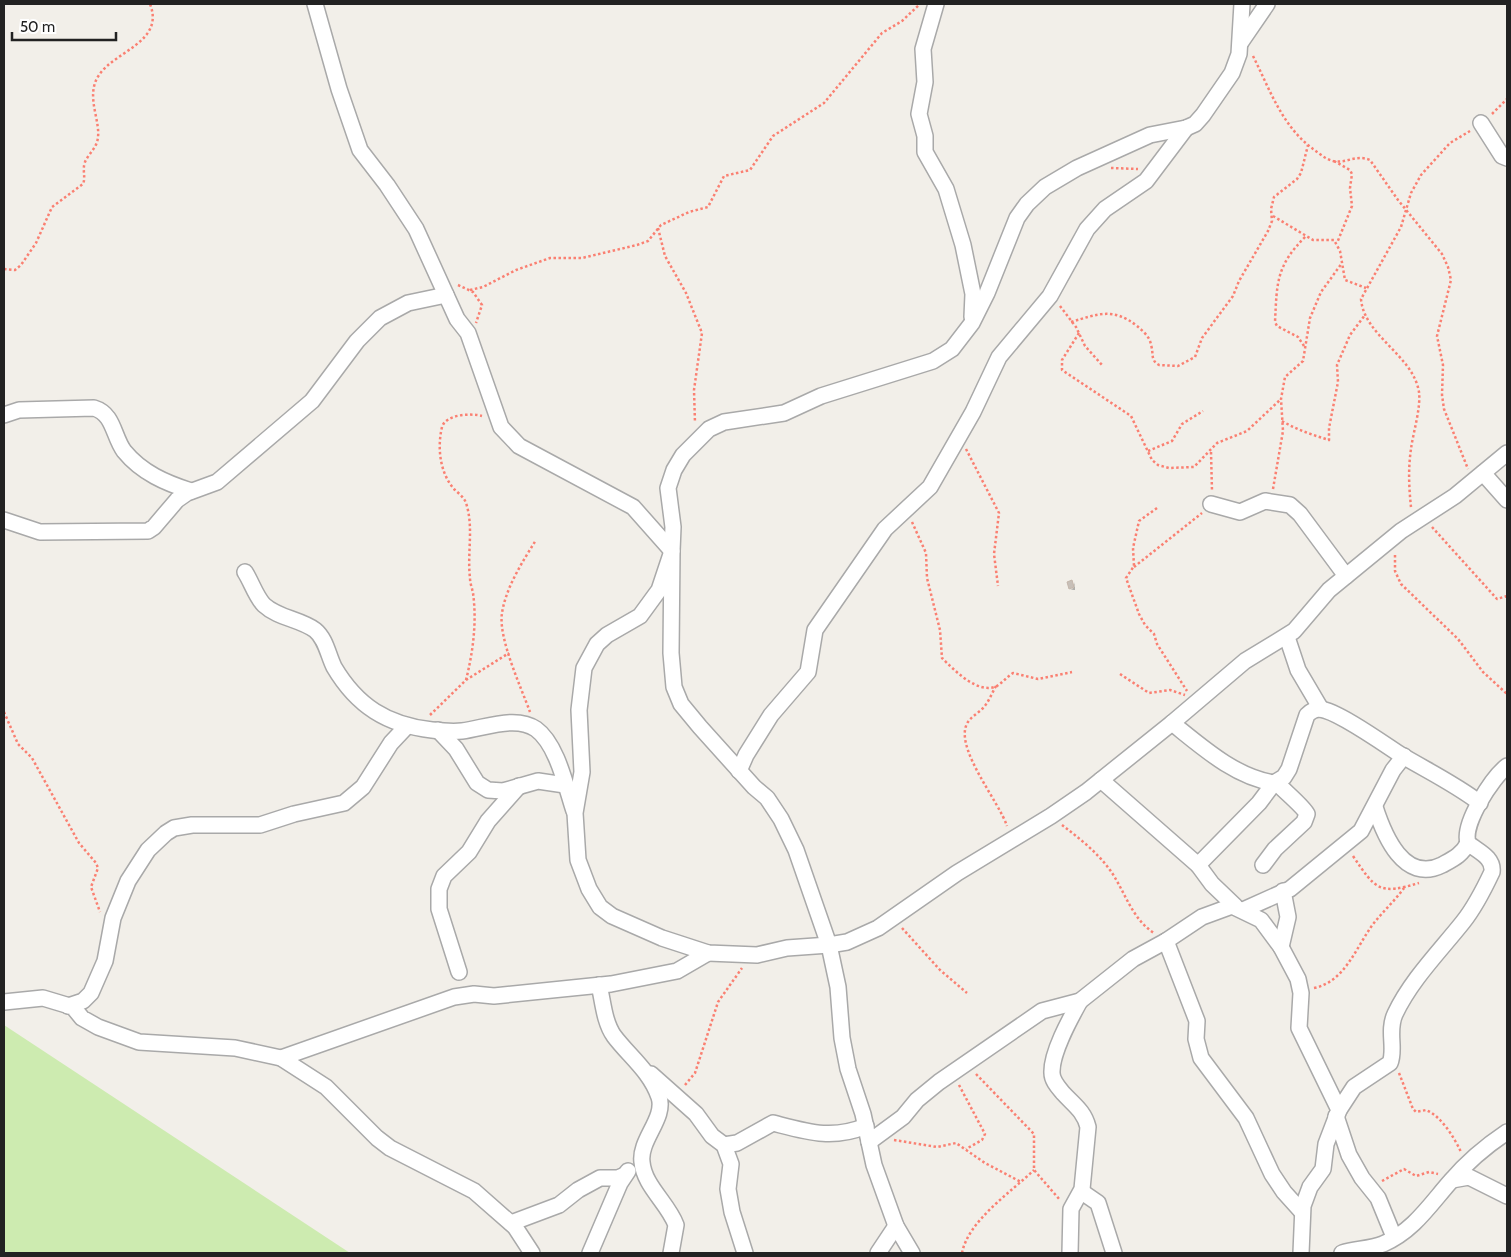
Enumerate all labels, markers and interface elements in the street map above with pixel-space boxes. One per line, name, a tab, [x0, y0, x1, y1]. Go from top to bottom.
scale bar	[12, 10, 116, 42]
text: 50 m	[20, 18, 55, 36]

